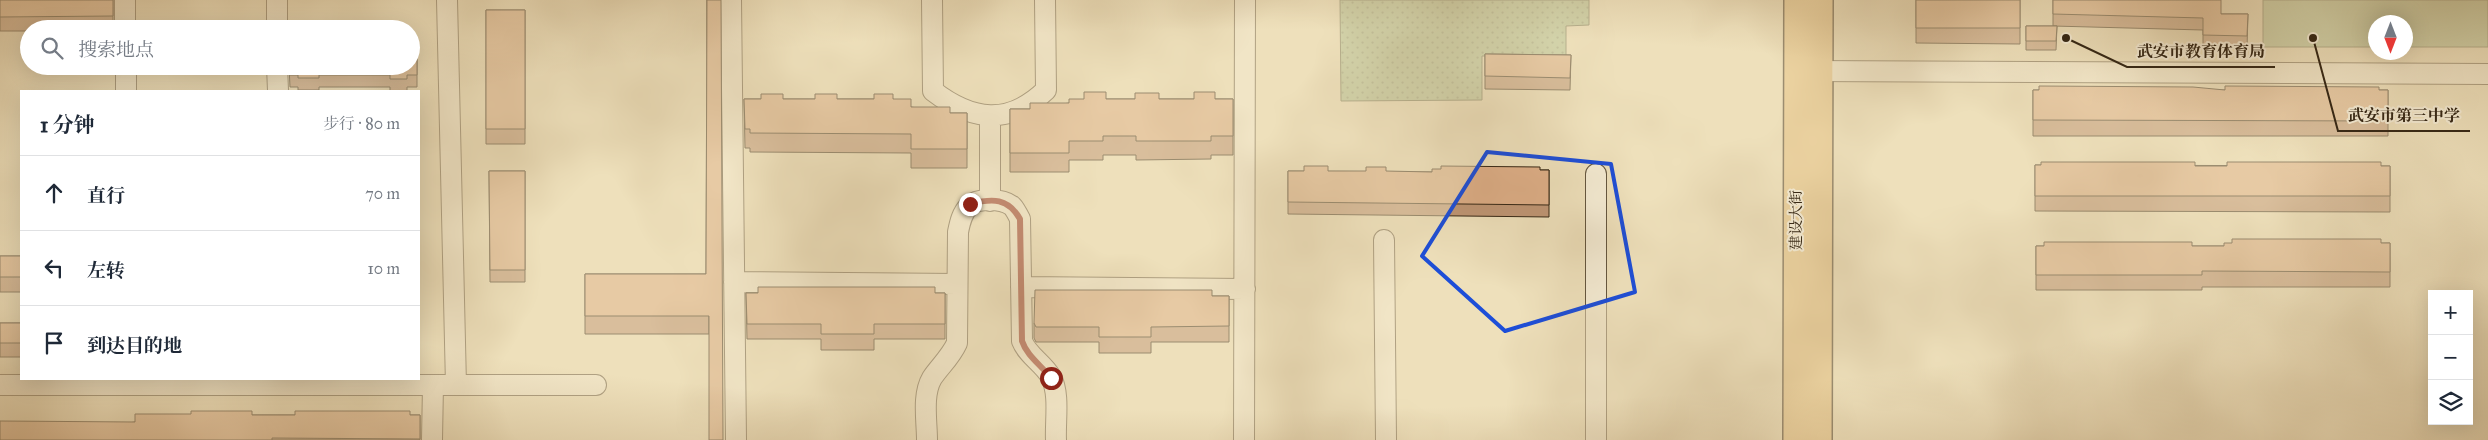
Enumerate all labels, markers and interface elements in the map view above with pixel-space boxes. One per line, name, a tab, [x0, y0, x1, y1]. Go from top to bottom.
north arrow	[2368, 15, 2413, 60]
search box	[20, 20, 420, 75]
icon: search	[38, 34, 66, 62]
callout: 武安市教育体育局	[2127, 36, 2275, 67]
text: 搜索地点	[78, 38, 154, 61]
text: 武安市教育体育局	[2137, 42, 2265, 61]
callout: 武安市第三中学	[2338, 100, 2470, 131]
text: 武安市第三中学	[2348, 106, 2460, 125]
text: 1 分钟	[40, 112, 95, 138]
text: 步行 · 80 m	[323, 114, 400, 133]
icon: ahead	[40, 179, 68, 207]
text: 直行	[87, 184, 125, 207]
text: 70 m	[365, 184, 400, 203]
street label: 建设大街	[1787, 190, 1805, 250]
route end	[959, 193, 982, 216]
icon: left	[40, 254, 68, 282]
text: 左转	[87, 259, 125, 282]
text: 10 m	[368, 259, 400, 278]
map controls	[2428, 290, 2473, 425]
button: +	[2428, 290, 2473, 335]
icon: arrive	[40, 329, 68, 357]
text: 到达目的地	[87, 334, 182, 357]
button: −	[2428, 335, 2473, 380]
route start	[1040, 367, 1063, 390]
button: layers	[2428, 380, 2473, 425]

